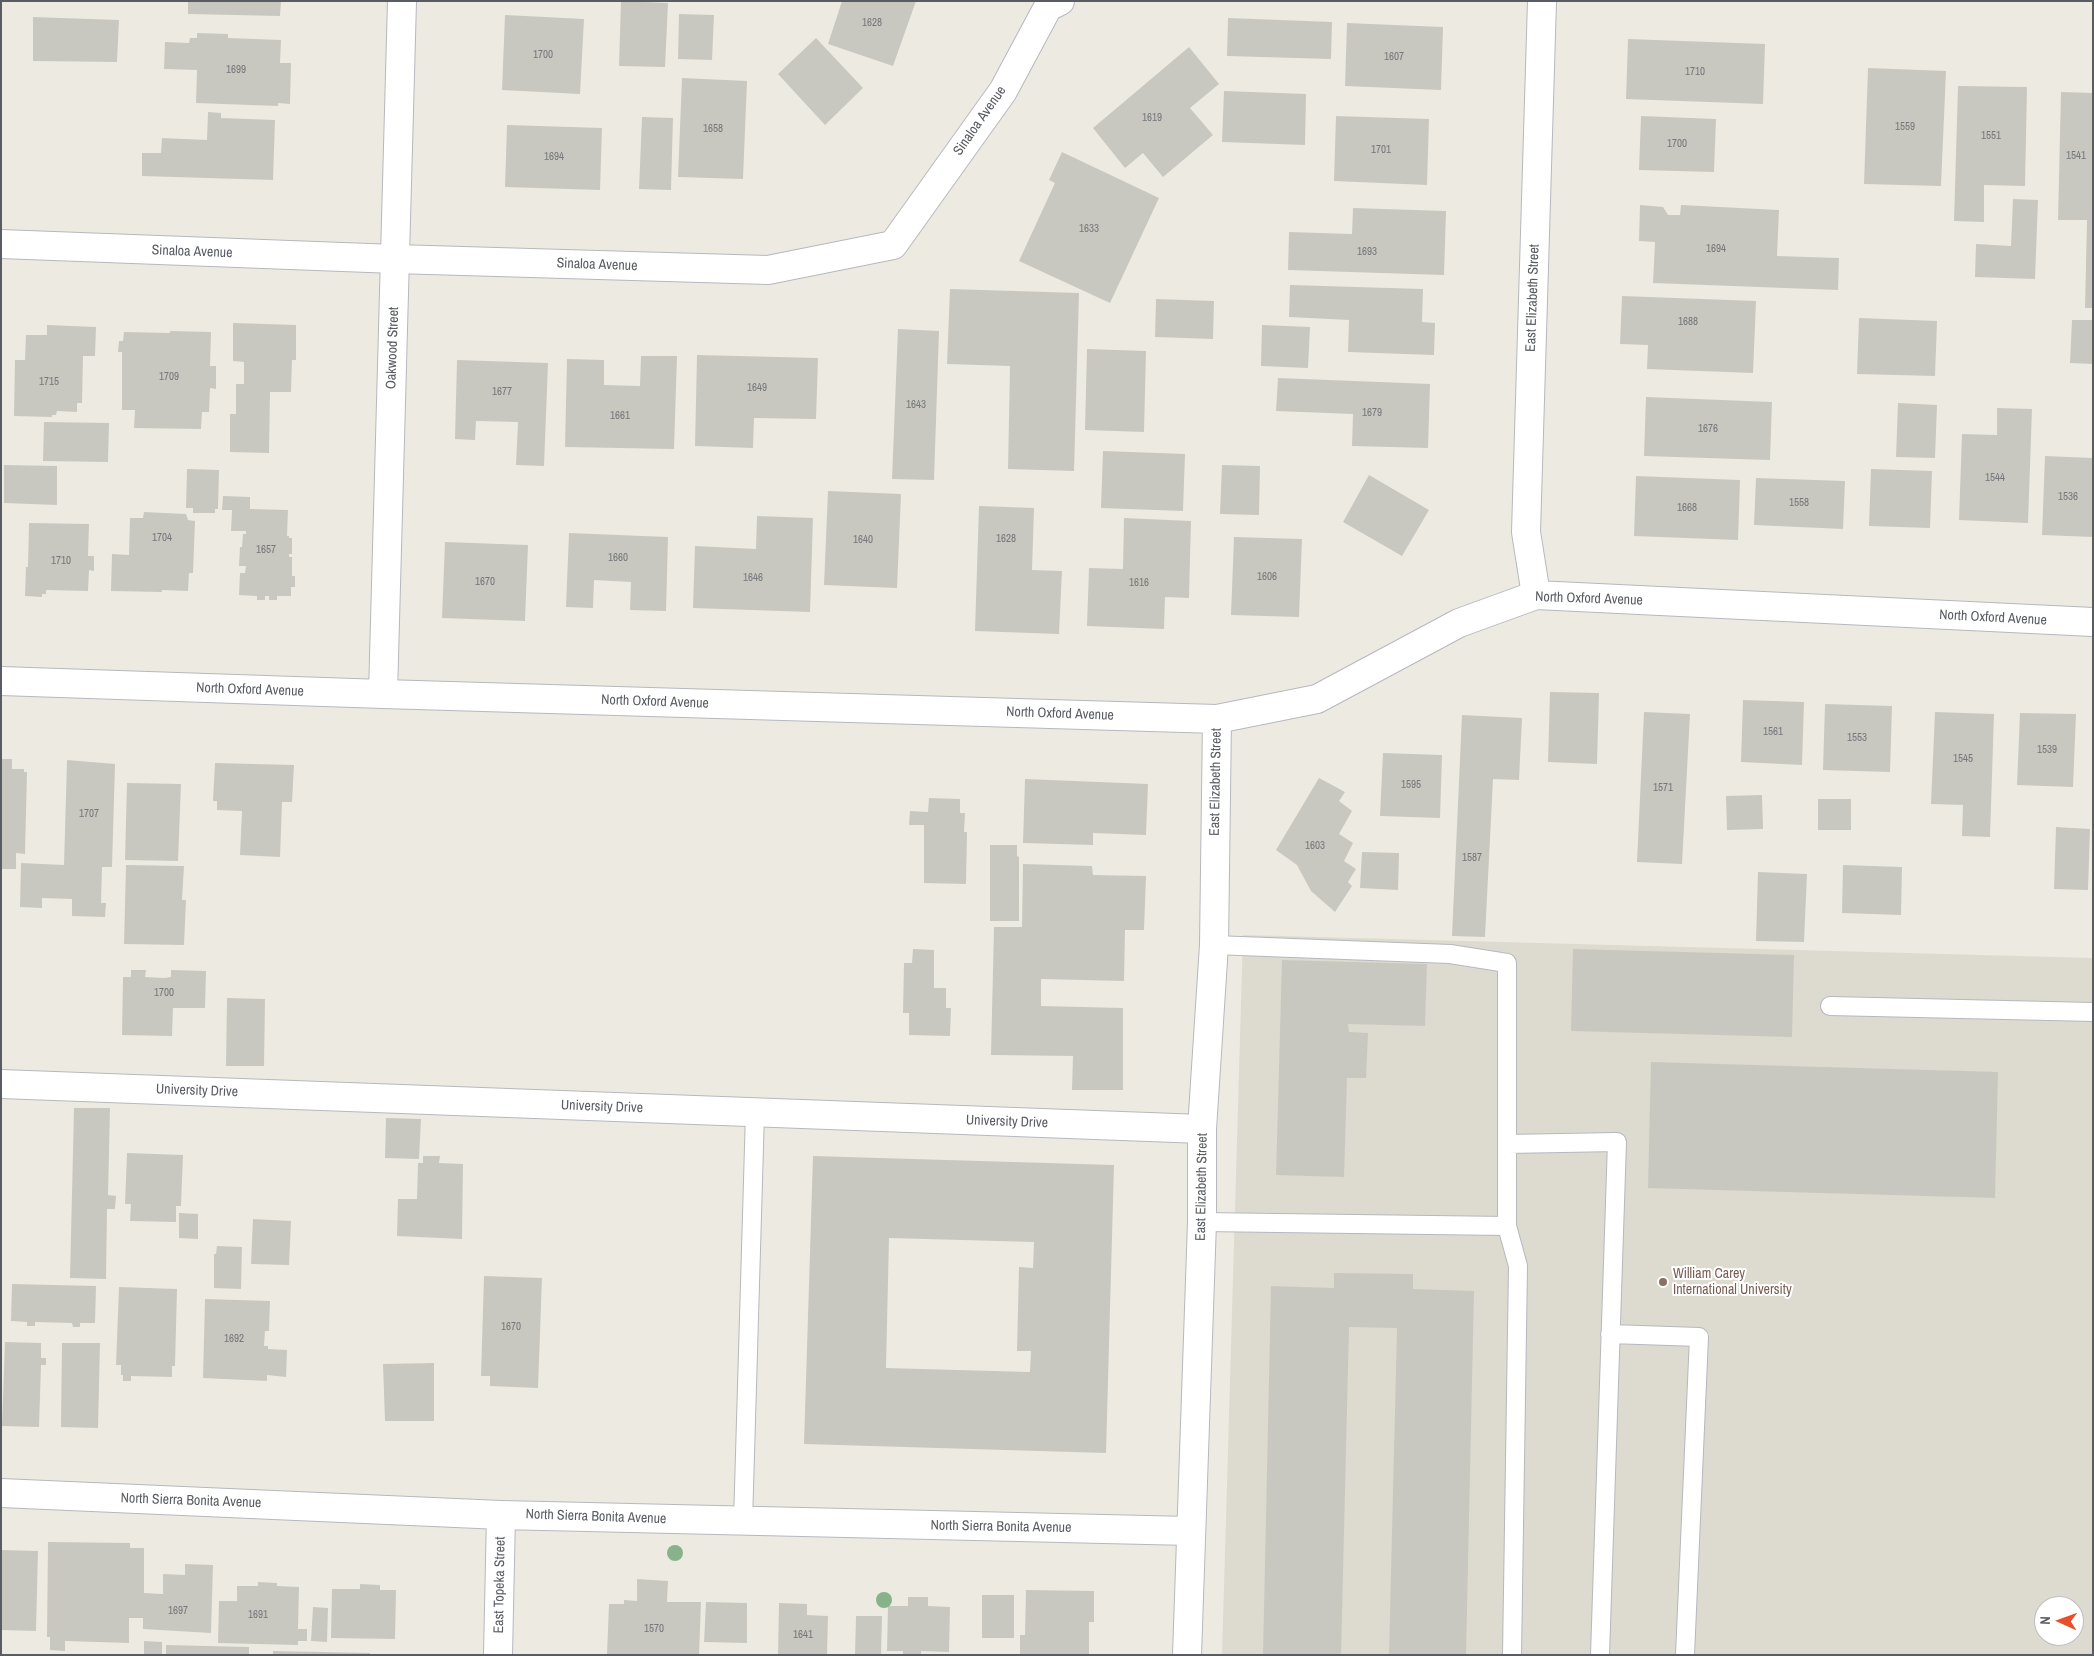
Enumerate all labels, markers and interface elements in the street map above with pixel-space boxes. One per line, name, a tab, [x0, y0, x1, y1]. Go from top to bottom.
house number: 1628	[862, 16, 882, 30]
house number: 1700	[533, 48, 553, 62]
house number: 1607	[1384, 50, 1404, 64]
house number: 1699	[226, 63, 246, 77]
house number: 1710	[1685, 65, 1705, 79]
street label: Sinaloa Avenue	[950, 83, 1010, 159]
house number: 1619	[1142, 111, 1162, 125]
house number: 1559	[1895, 120, 1915, 134]
house number: 1658	[703, 122, 723, 136]
house number: 1551	[1981, 129, 2001, 143]
house number: 1700	[1667, 137, 1687, 151]
house number: 1701	[1371, 143, 1391, 157]
house number: 1541	[2066, 149, 2086, 163]
house number: 1694	[544, 150, 564, 164]
house number: 1633	[1079, 222, 1099, 236]
street label: Sinaloa Avenue	[151, 242, 233, 262]
house number: 1694	[1706, 242, 1726, 256]
street label: East Elizabeth Street	[1523, 244, 1543, 352]
house number: 1693	[1357, 245, 1377, 259]
street label: Sinaloa Avenue	[556, 255, 638, 275]
street label: Oakwood Street	[383, 307, 403, 389]
house number: 1688	[1678, 315, 1698, 329]
house number: 1709	[159, 370, 179, 384]
house number: 1715	[39, 375, 59, 389]
house number: 1649	[747, 381, 767, 395]
house number: 1677	[492, 385, 512, 399]
house number: 1643	[906, 398, 926, 412]
house number: 1679	[1362, 406, 1382, 420]
house number: 1661	[610, 409, 630, 423]
house number: 1676	[1698, 422, 1718, 436]
house number: 1544	[1985, 471, 2005, 485]
house number: 1536	[2058, 490, 2078, 504]
house number: 1558	[1789, 496, 1809, 510]
house number: 1668	[1677, 501, 1697, 515]
house number: 1704	[152, 531, 172, 545]
house number: 1628	[996, 532, 1016, 546]
house number: 1640	[853, 533, 873, 547]
house number: 1657	[256, 543, 276, 557]
house number: 1660	[608, 551, 628, 565]
house number: 1710	[51, 554, 71, 568]
house number: 1606	[1257, 570, 1277, 584]
house number: 1646	[743, 571, 763, 585]
house number: 1670	[475, 575, 495, 589]
house number: 1616	[1129, 576, 1149, 590]
street label: North Oxford Avenue	[1535, 589, 1643, 609]
street label: North Oxford Avenue	[1939, 607, 2047, 629]
street label: North Oxford Avenue	[196, 680, 304, 700]
street label: North Oxford Avenue	[601, 692, 709, 712]
street label: North Oxford Avenue	[1006, 704, 1114, 724]
house number: 1561	[1763, 725, 1783, 739]
street label: East Elizabeth Street	[1207, 728, 1225, 836]
house number: 1553	[1847, 731, 1867, 745]
house number: 1539	[2037, 743, 2057, 757]
house number: 1545	[1953, 752, 1973, 766]
house number: 1595	[1401, 778, 1421, 792]
house number: 1571	[1653, 781, 1673, 795]
house number: 1707	[79, 807, 99, 821]
house number: 1603	[1305, 839, 1325, 853]
house number: 1587	[1462, 851, 1482, 865]
house number: 1700	[154, 986, 174, 1000]
street label: University Drive	[156, 1081, 238, 1101]
street label: University Drive	[561, 1097, 643, 1117]
street label: University Drive	[966, 1112, 1048, 1132]
street label: East Elizabeth Street	[1193, 1133, 1211, 1241]
place label: William Carey International University	[1673, 1266, 1792, 1298]
marker: William Carey International University	[1657, 1276, 1669, 1288]
house number: 1670	[501, 1320, 521, 1334]
house number: 1692	[224, 1332, 244, 1346]
street label: North Sierra Bonita Avenue	[120, 1490, 262, 1512]
street label: North Sierra Bonita Avenue	[525, 1506, 667, 1528]
street label: North Sierra Bonita Avenue	[930, 1517, 1072, 1537]
street label: East Topeka Street	[491, 1536, 509, 1634]
north arrow	[2034, 1596, 2084, 1646]
house number: 1697	[168, 1604, 188, 1618]
house number: 1691	[248, 1608, 268, 1622]
text: N	[2036, 1616, 2054, 1625]
house number: 1570	[644, 1622, 664, 1636]
house number: 1641	[793, 1628, 813, 1642]

